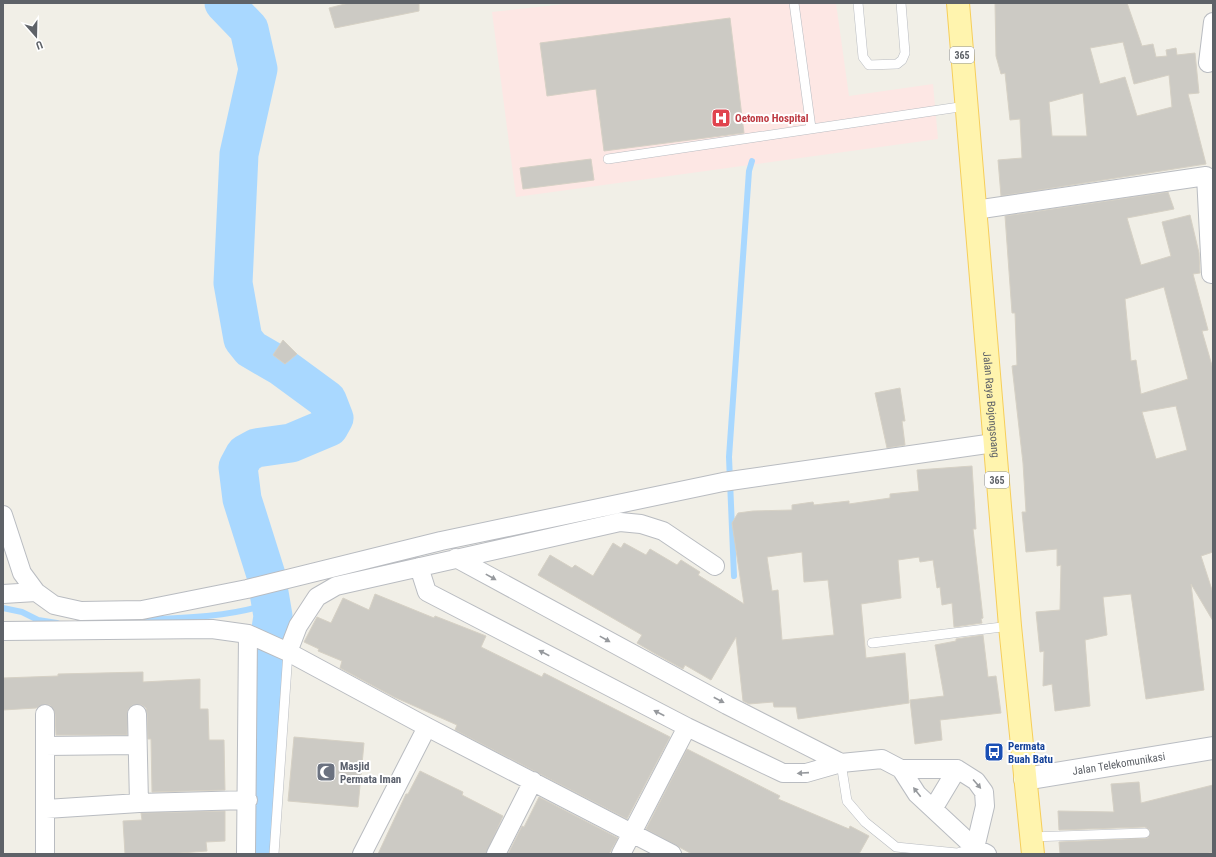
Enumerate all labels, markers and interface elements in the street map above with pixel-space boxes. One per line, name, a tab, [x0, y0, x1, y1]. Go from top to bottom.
north arrow	[16, 16, 56, 56]
text: U	[34, 38, 44, 52]
road number: 365	[950, 47, 974, 63]
hospital icon: Oetomo Hospital	[710, 107, 732, 129]
place label: Oetomo Hospital	[735, 112, 809, 125]
street label: Jalan Raya Bojongsoang	[980, 351, 1002, 458]
road number: 365	[985, 472, 1009, 488]
one-way arrow	[485, 573, 496, 580]
one-way arrow	[599, 635, 611, 642]
one-way arrow	[538, 650, 550, 656]
one-way arrow	[713, 697, 725, 704]
one-way arrow	[653, 709, 665, 716]
place label: Permata Buah Batu	[1008, 740, 1053, 766]
bus stop icon: Permata Buah Batu	[983, 741, 1005, 763]
street label: Jalan Telekomunikasi	[1071, 750, 1166, 778]
place label: Masjid Permata Iman	[340, 760, 401, 786]
mosque icon: Masjid Permata Iman	[315, 761, 337, 783]
one-way arrow	[797, 769, 809, 776]
one-way arrow	[972, 779, 981, 789]
one-way arrow	[913, 787, 921, 798]

